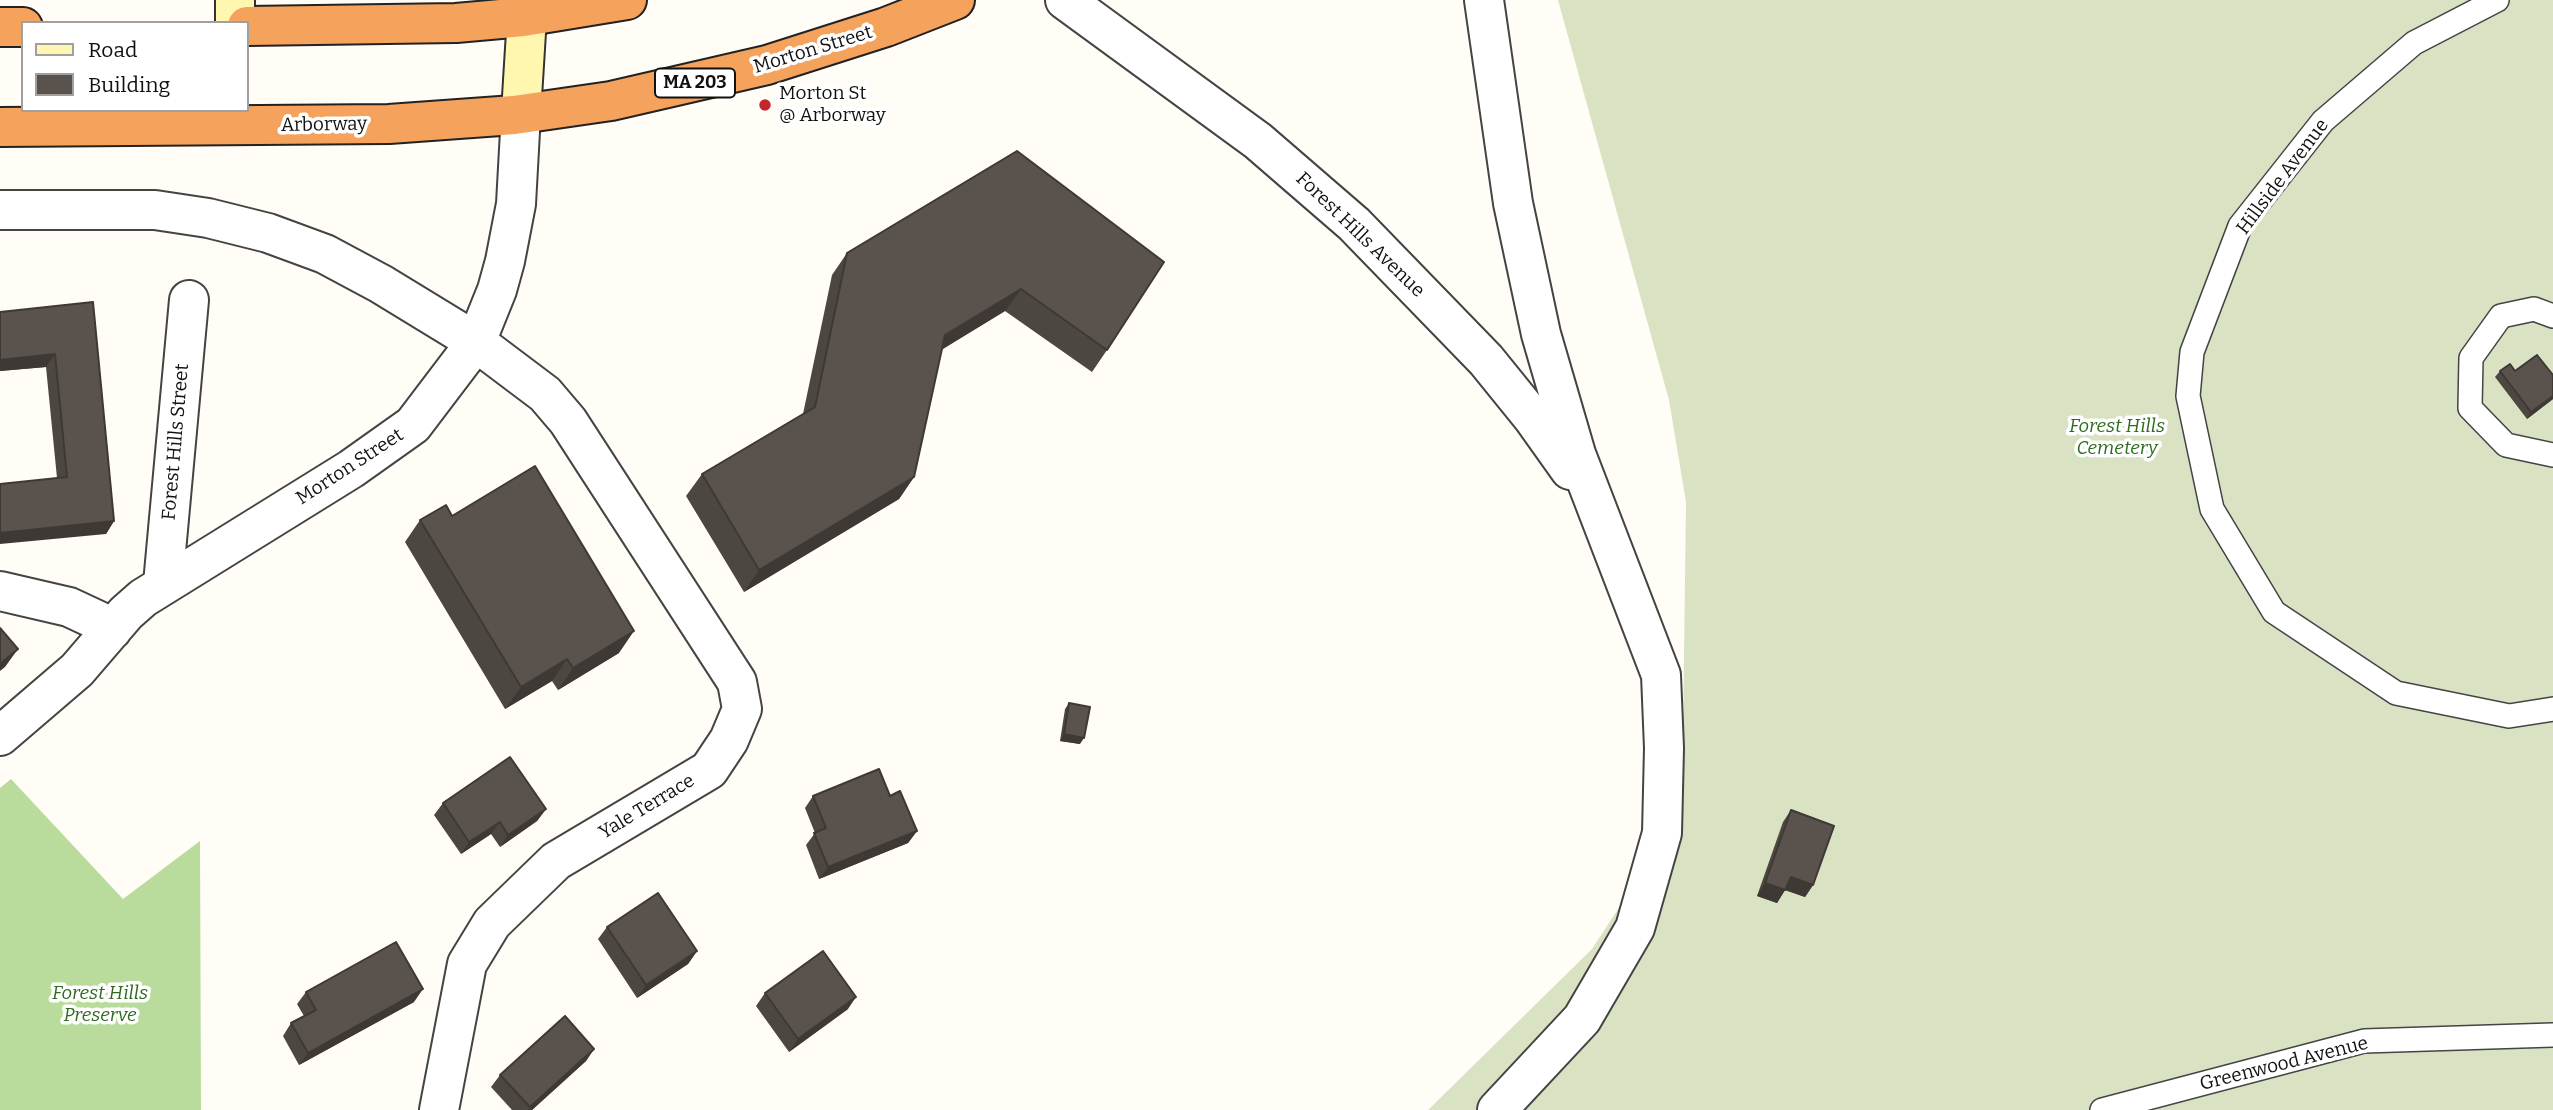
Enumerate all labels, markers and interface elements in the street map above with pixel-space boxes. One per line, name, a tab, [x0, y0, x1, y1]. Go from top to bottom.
legend	[21, 21, 248, 112]
street label: Morton Street	[751, 21, 875, 79]
text: Road	[88, 37, 137, 63]
road number: MA 203	[655, 68, 735, 98]
text: Building	[88, 72, 170, 98]
place label: Morton St @ Arborway	[779, 83, 886, 127]
marker: Morton St @ Arborway	[757, 97, 773, 113]
street label: Arborway	[281, 113, 367, 137]
street label: Hillside Avenue	[2232, 115, 2334, 239]
street label: Forest Hills Avenue	[1291, 168, 1429, 302]
street label: Forest Hills Street	[158, 363, 194, 521]
park label: Forest Hills Cemetery	[2069, 416, 2165, 460]
street label: Morton Street	[292, 424, 408, 510]
street label: Yale Terrace	[595, 770, 699, 844]
park label: Forest Hills Preserve	[52, 983, 148, 1027]
street label: Greenwood Avenue	[2197, 1032, 2371, 1096]

